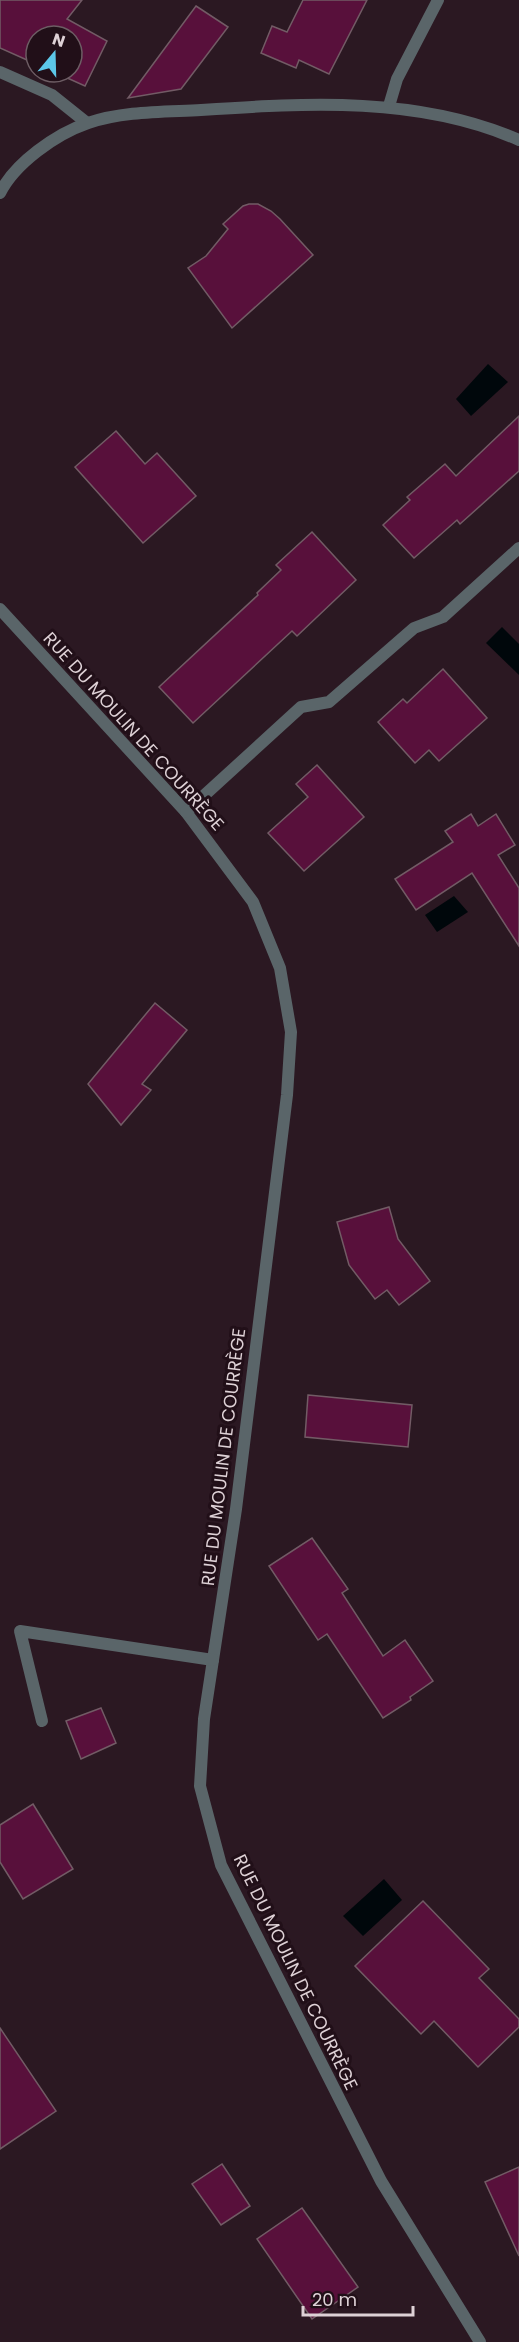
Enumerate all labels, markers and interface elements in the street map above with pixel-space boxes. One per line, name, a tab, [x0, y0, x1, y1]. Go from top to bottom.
north arrow	[24, 24, 84, 84]
text: N	[49, 27, 68, 53]
street label: RUE DU MOULIN DE COURRÈGE	[38, 626, 230, 836]
street label: RUE DU MOULIN DE COURRÈGE	[195, 1327, 251, 1587]
street label: RUE DU MOULIN DE COURRÈGE	[228, 1850, 364, 2094]
scale bar	[303, 2279, 412, 2317]
text: 20 m	[312, 2287, 357, 2312]

